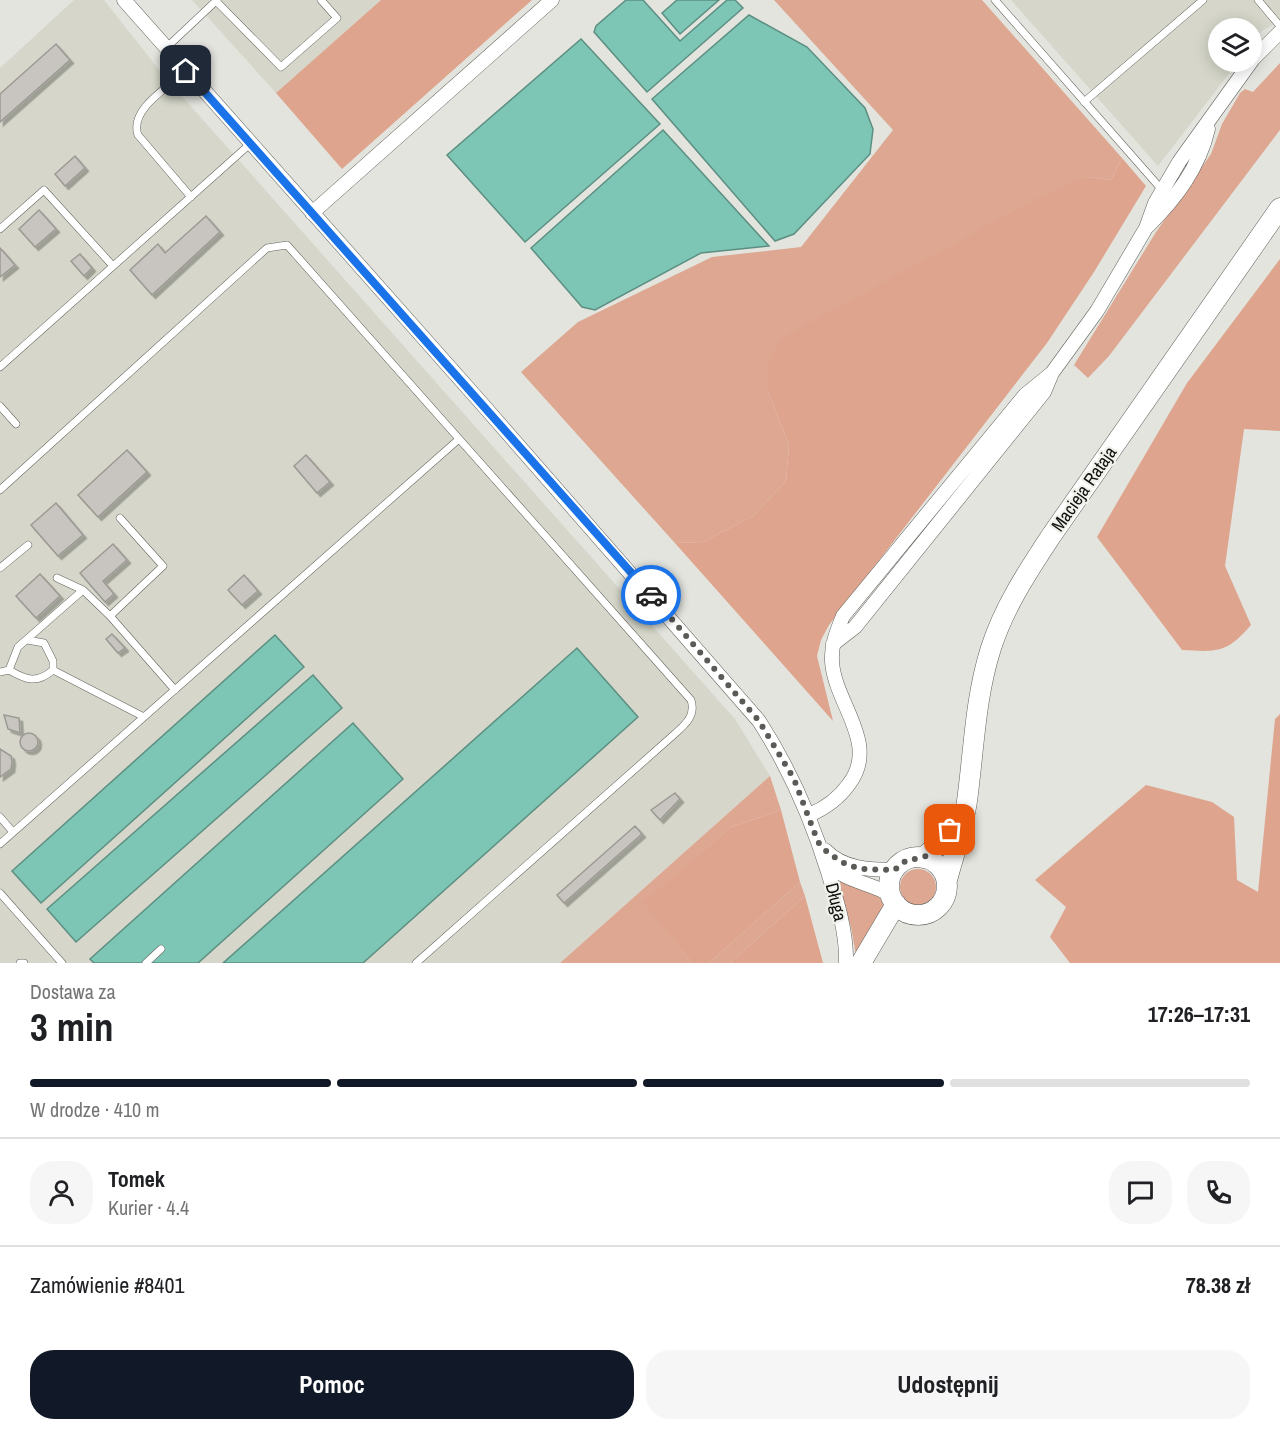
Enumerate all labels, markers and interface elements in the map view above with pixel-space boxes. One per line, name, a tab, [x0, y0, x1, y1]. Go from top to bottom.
map controls	[1208, 18, 1262, 72]
button: layers	[1208, 18, 1262, 72]
pin	[160, 45, 211, 96]
icon: home	[169, 54, 202, 87]
street label: Macieja Rataja	[1045, 441, 1122, 536]
courier	[621, 565, 681, 625]
icon: car	[635, 579, 668, 612]
pin	[924, 804, 975, 855]
icon: bag	[933, 813, 966, 846]
street label: Długa	[820, 880, 853, 924]
text: Dostawa za	[30, 978, 116, 1005]
text: 17:26–17:31	[1148, 999, 1250, 1029]
text: 3 min	[30, 1001, 114, 1053]
text: W drodze · 410 m	[30, 1096, 159, 1123]
button: person	[30, 1161, 93, 1224]
button: chat	[1109, 1161, 1172, 1224]
button: phone	[1187, 1161, 1250, 1224]
text: Tomek	[108, 1164, 165, 1194]
text: Kurier · 4.4	[108, 1194, 189, 1221]
text: Zamówienie #8401	[30, 1270, 184, 1300]
text: 78.38 zł	[1186, 1270, 1250, 1300]
button: Pomoc	[30, 1350, 634, 1419]
button: Udostępnij	[646, 1350, 1250, 1419]

